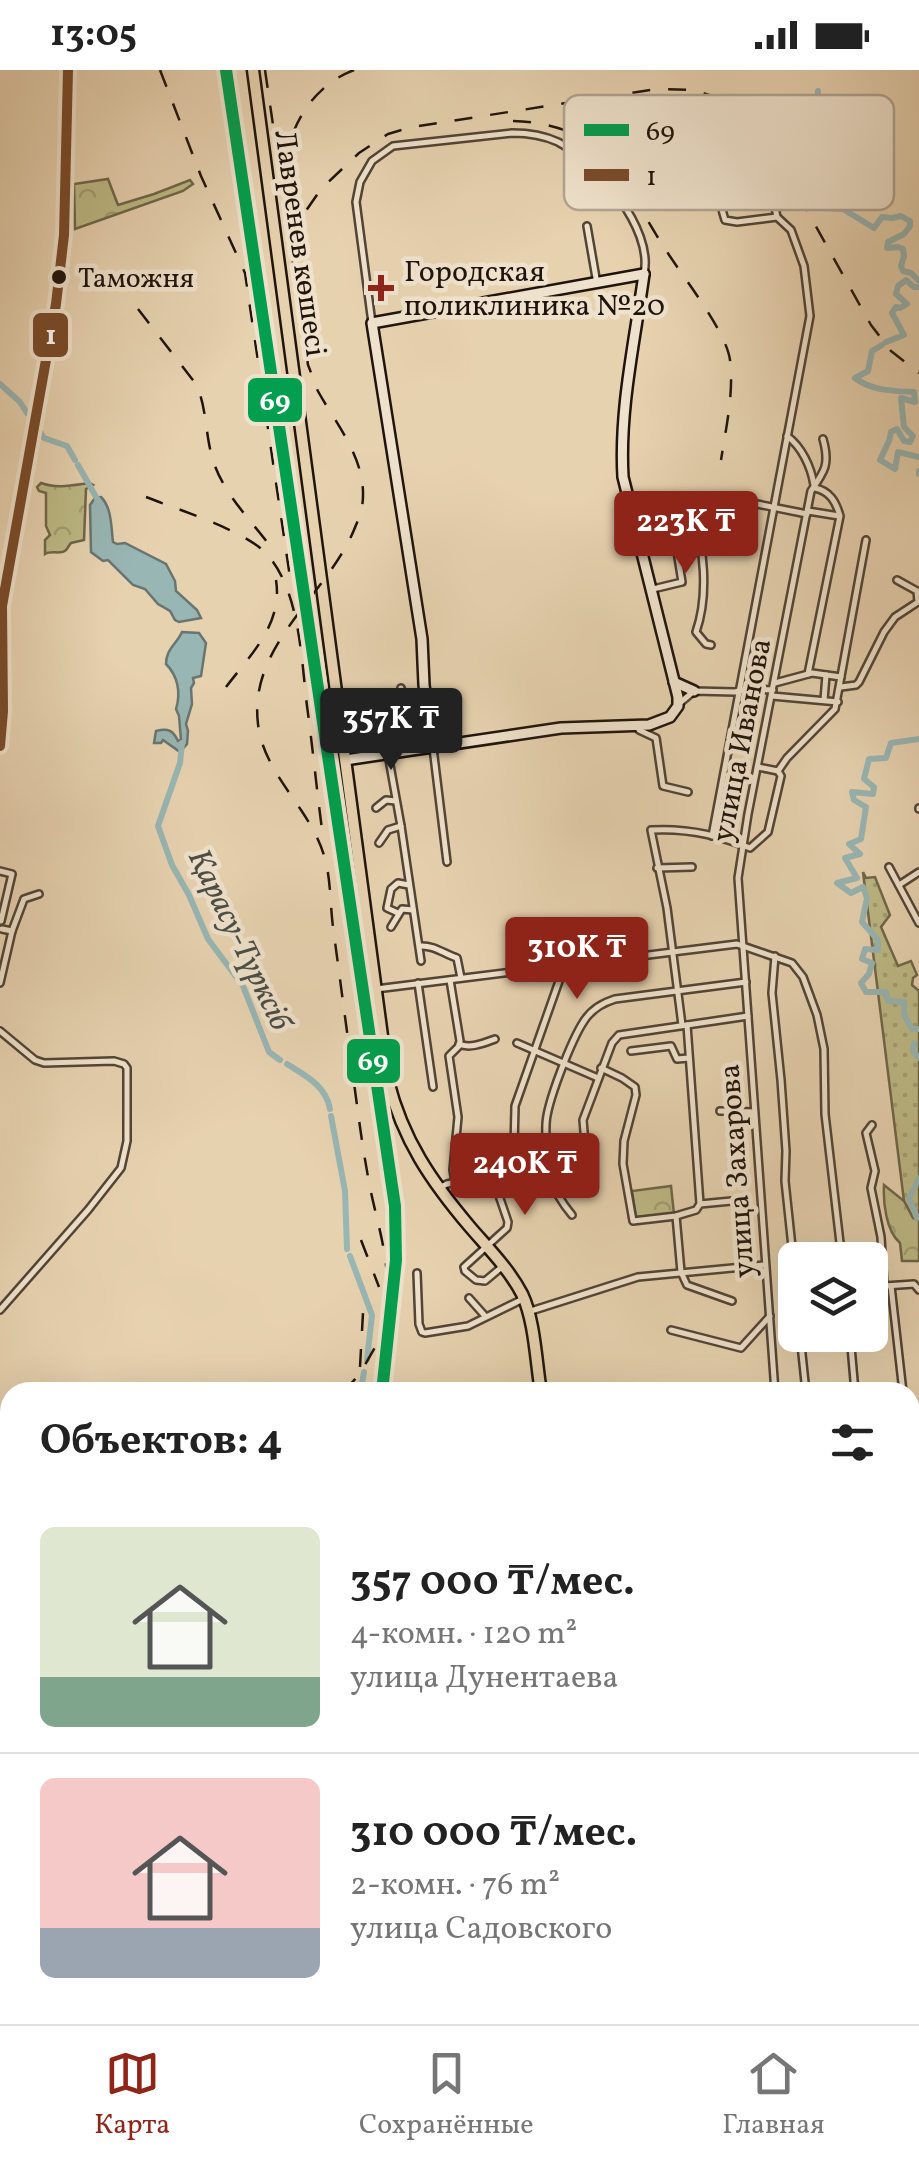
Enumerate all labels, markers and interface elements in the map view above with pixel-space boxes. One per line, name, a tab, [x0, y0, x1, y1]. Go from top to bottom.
text: 13:05	[50, 9, 137, 62]
legend	[564, 95, 894, 210]
text: 69	[646, 113, 675, 152]
street label: Лавренев көшесі	[262, 127, 336, 359]
text: 1	[646, 158, 657, 197]
place label: Городская поликлиника №20	[404, 252, 665, 328]
place label: Таможня	[78, 260, 194, 299]
marker: Таможня	[49, 267, 69, 287]
marker: Городская поликлиника №20	[368, 275, 394, 301]
line badge: 1	[31, 311, 70, 359]
text: 1	[45, 317, 57, 356]
line badge: 69	[246, 376, 304, 424]
text: 69	[260, 383, 290, 422]
pin: 223K ₸	[605, 491, 767, 576]
text: 223K ₸	[636, 501, 736, 545]
street label: улица Иванова	[703, 635, 783, 846]
pin: 357K ₸	[310, 688, 472, 773]
text: 357K ₸	[342, 698, 440, 742]
water label: Қарасу-Түрксіб	[175, 842, 302, 1040]
pin: 310K ₸	[496, 917, 658, 1002]
text: 310K ₸	[527, 927, 627, 971]
line badge: 69	[345, 1037, 402, 1085]
text: 69	[358, 1043, 388, 1082]
street label: улица Захарова	[710, 1063, 766, 1279]
pin: 240K ₸	[444, 1133, 606, 1218]
text: 240K ₸	[472, 1143, 578, 1187]
map controls	[778, 1242, 888, 1352]
button: layers	[778, 1242, 888, 1352]
text: Объектов: 4	[40, 1413, 283, 1472]
icon: filters	[825, 1415, 880, 1470]
text: 357 000 ₸/мес.	[350, 1554, 635, 1613]
icon: home	[120, 1567, 240, 1687]
text: 4-комн. · 120 m²	[350, 1613, 577, 1657]
text: улица Дунентаева	[350, 1657, 618, 1701]
text: 310 000 ₸/мес.	[350, 1805, 637, 1864]
icon: home	[120, 1818, 240, 1938]
text: 2-комн. · 76 m²	[350, 1864, 560, 1908]
text: улица Садовского	[350, 1908, 612, 1952]
tab: Карта	[94, 2046, 170, 2145]
tab: Сохранённые	[359, 2046, 534, 2145]
tab: Главная	[722, 2046, 825, 2145]

